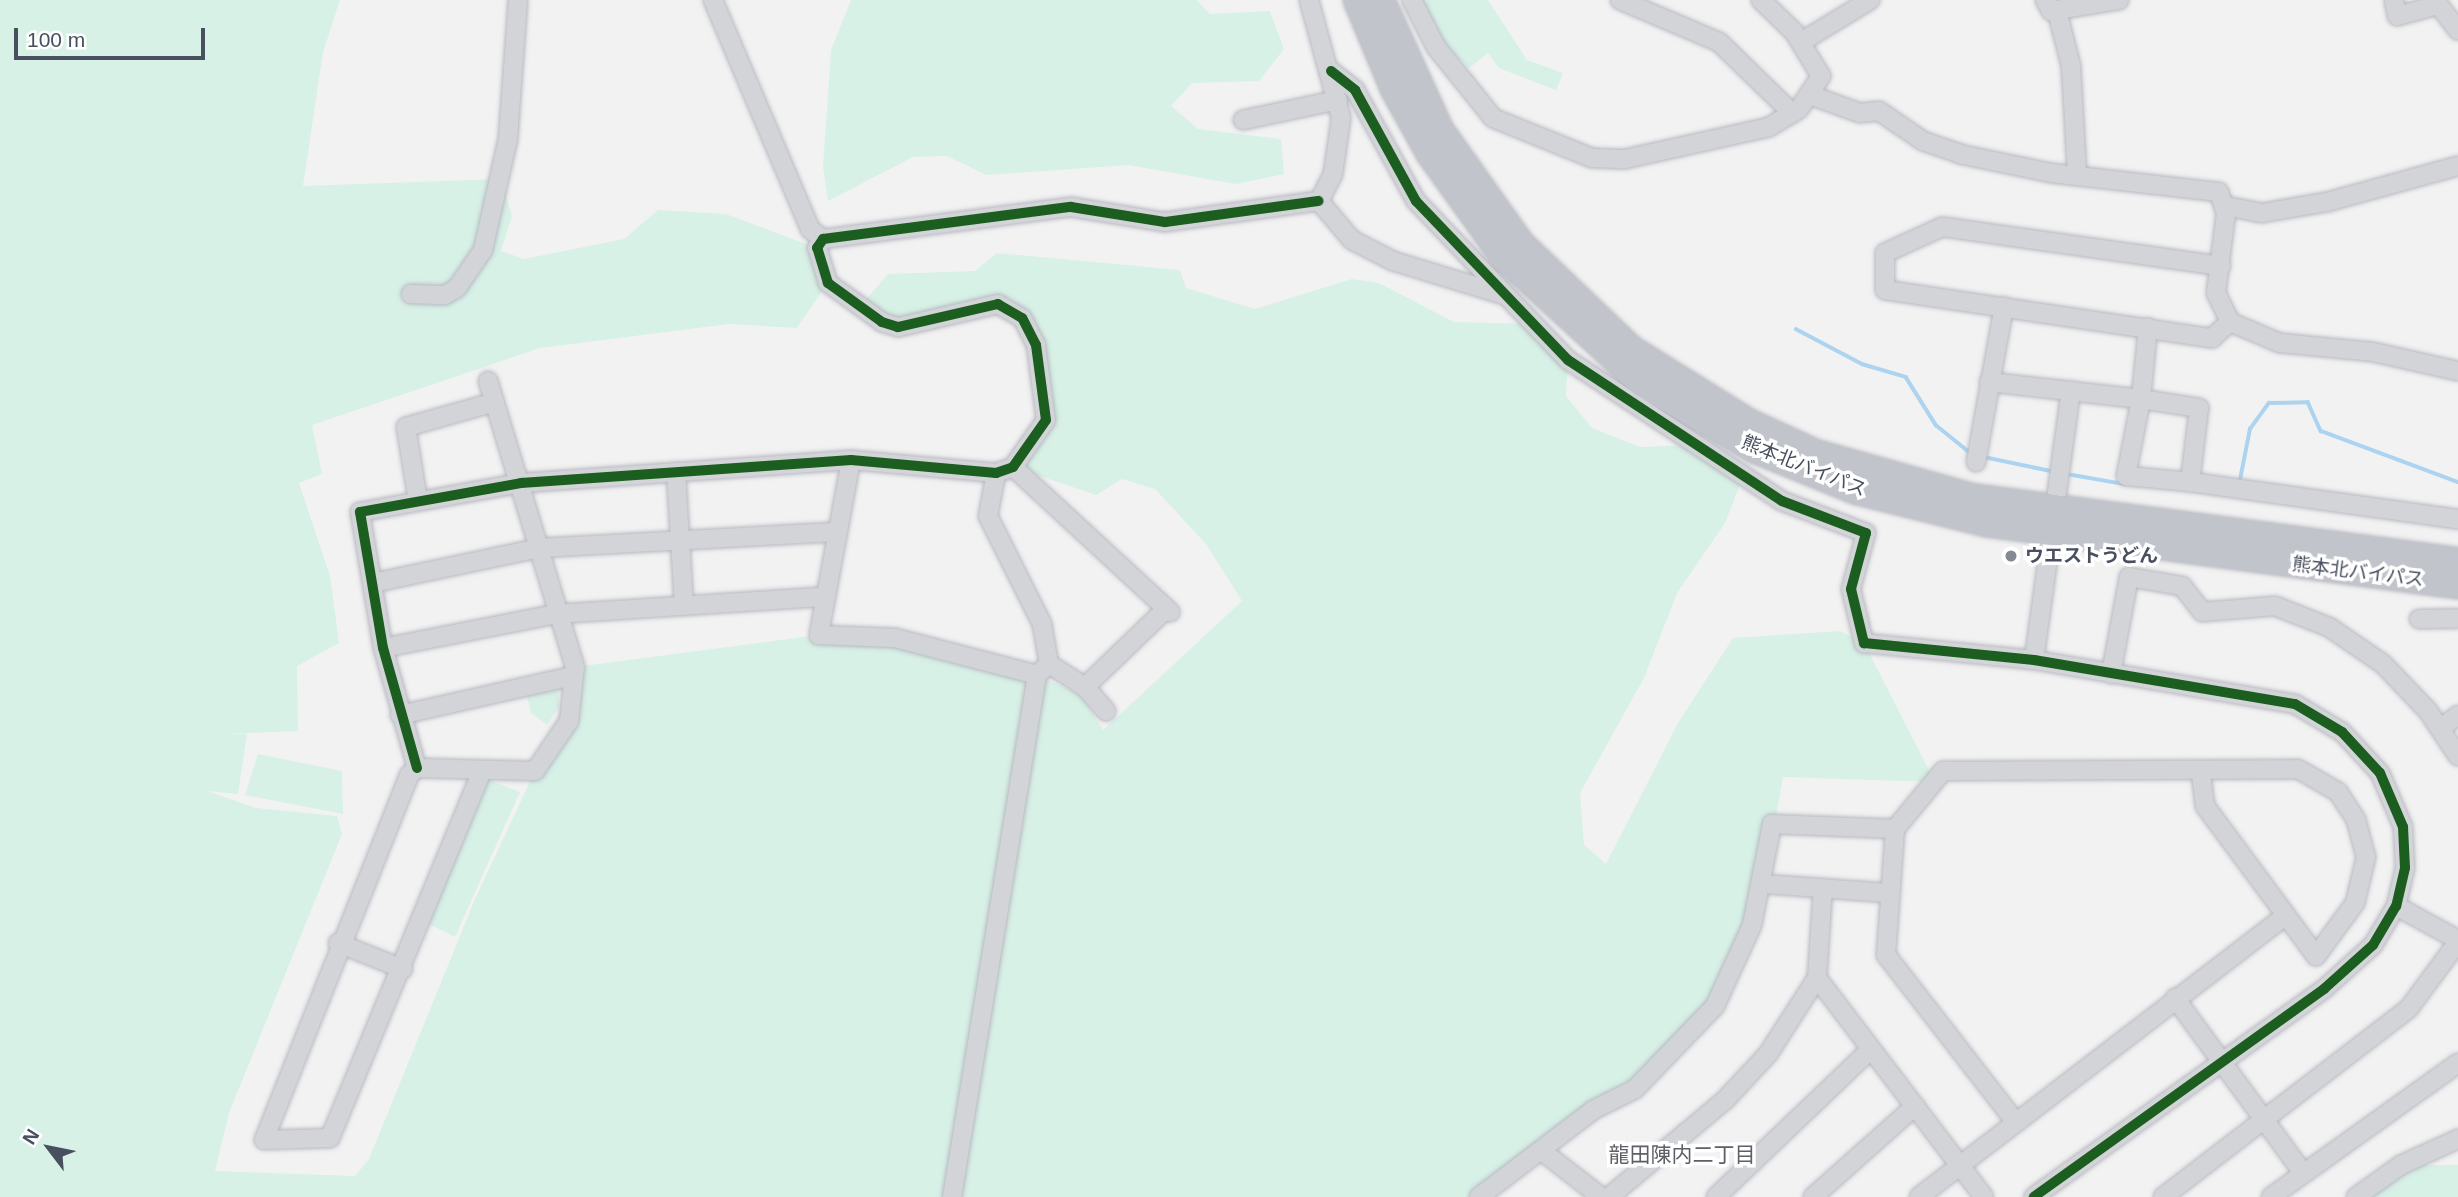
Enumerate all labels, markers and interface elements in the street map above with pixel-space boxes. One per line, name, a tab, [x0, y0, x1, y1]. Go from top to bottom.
scale bar	[18, 14, 208, 58]
text: 100 m	[27, 28, 85, 51]
street label: 熊本北バイパス	[1738, 431, 1870, 501]
place label: ウエストうどん	[2025, 545, 2158, 567]
marker: ウエストうどん	[2003, 548, 2019, 564]
street label: 熊本北バイパス	[2291, 553, 2425, 591]
north arrow	[14, 1113, 84, 1183]
text: N	[18, 1125, 43, 1148]
district label: 龍田陳内二丁目	[1609, 1142, 1755, 1168]

